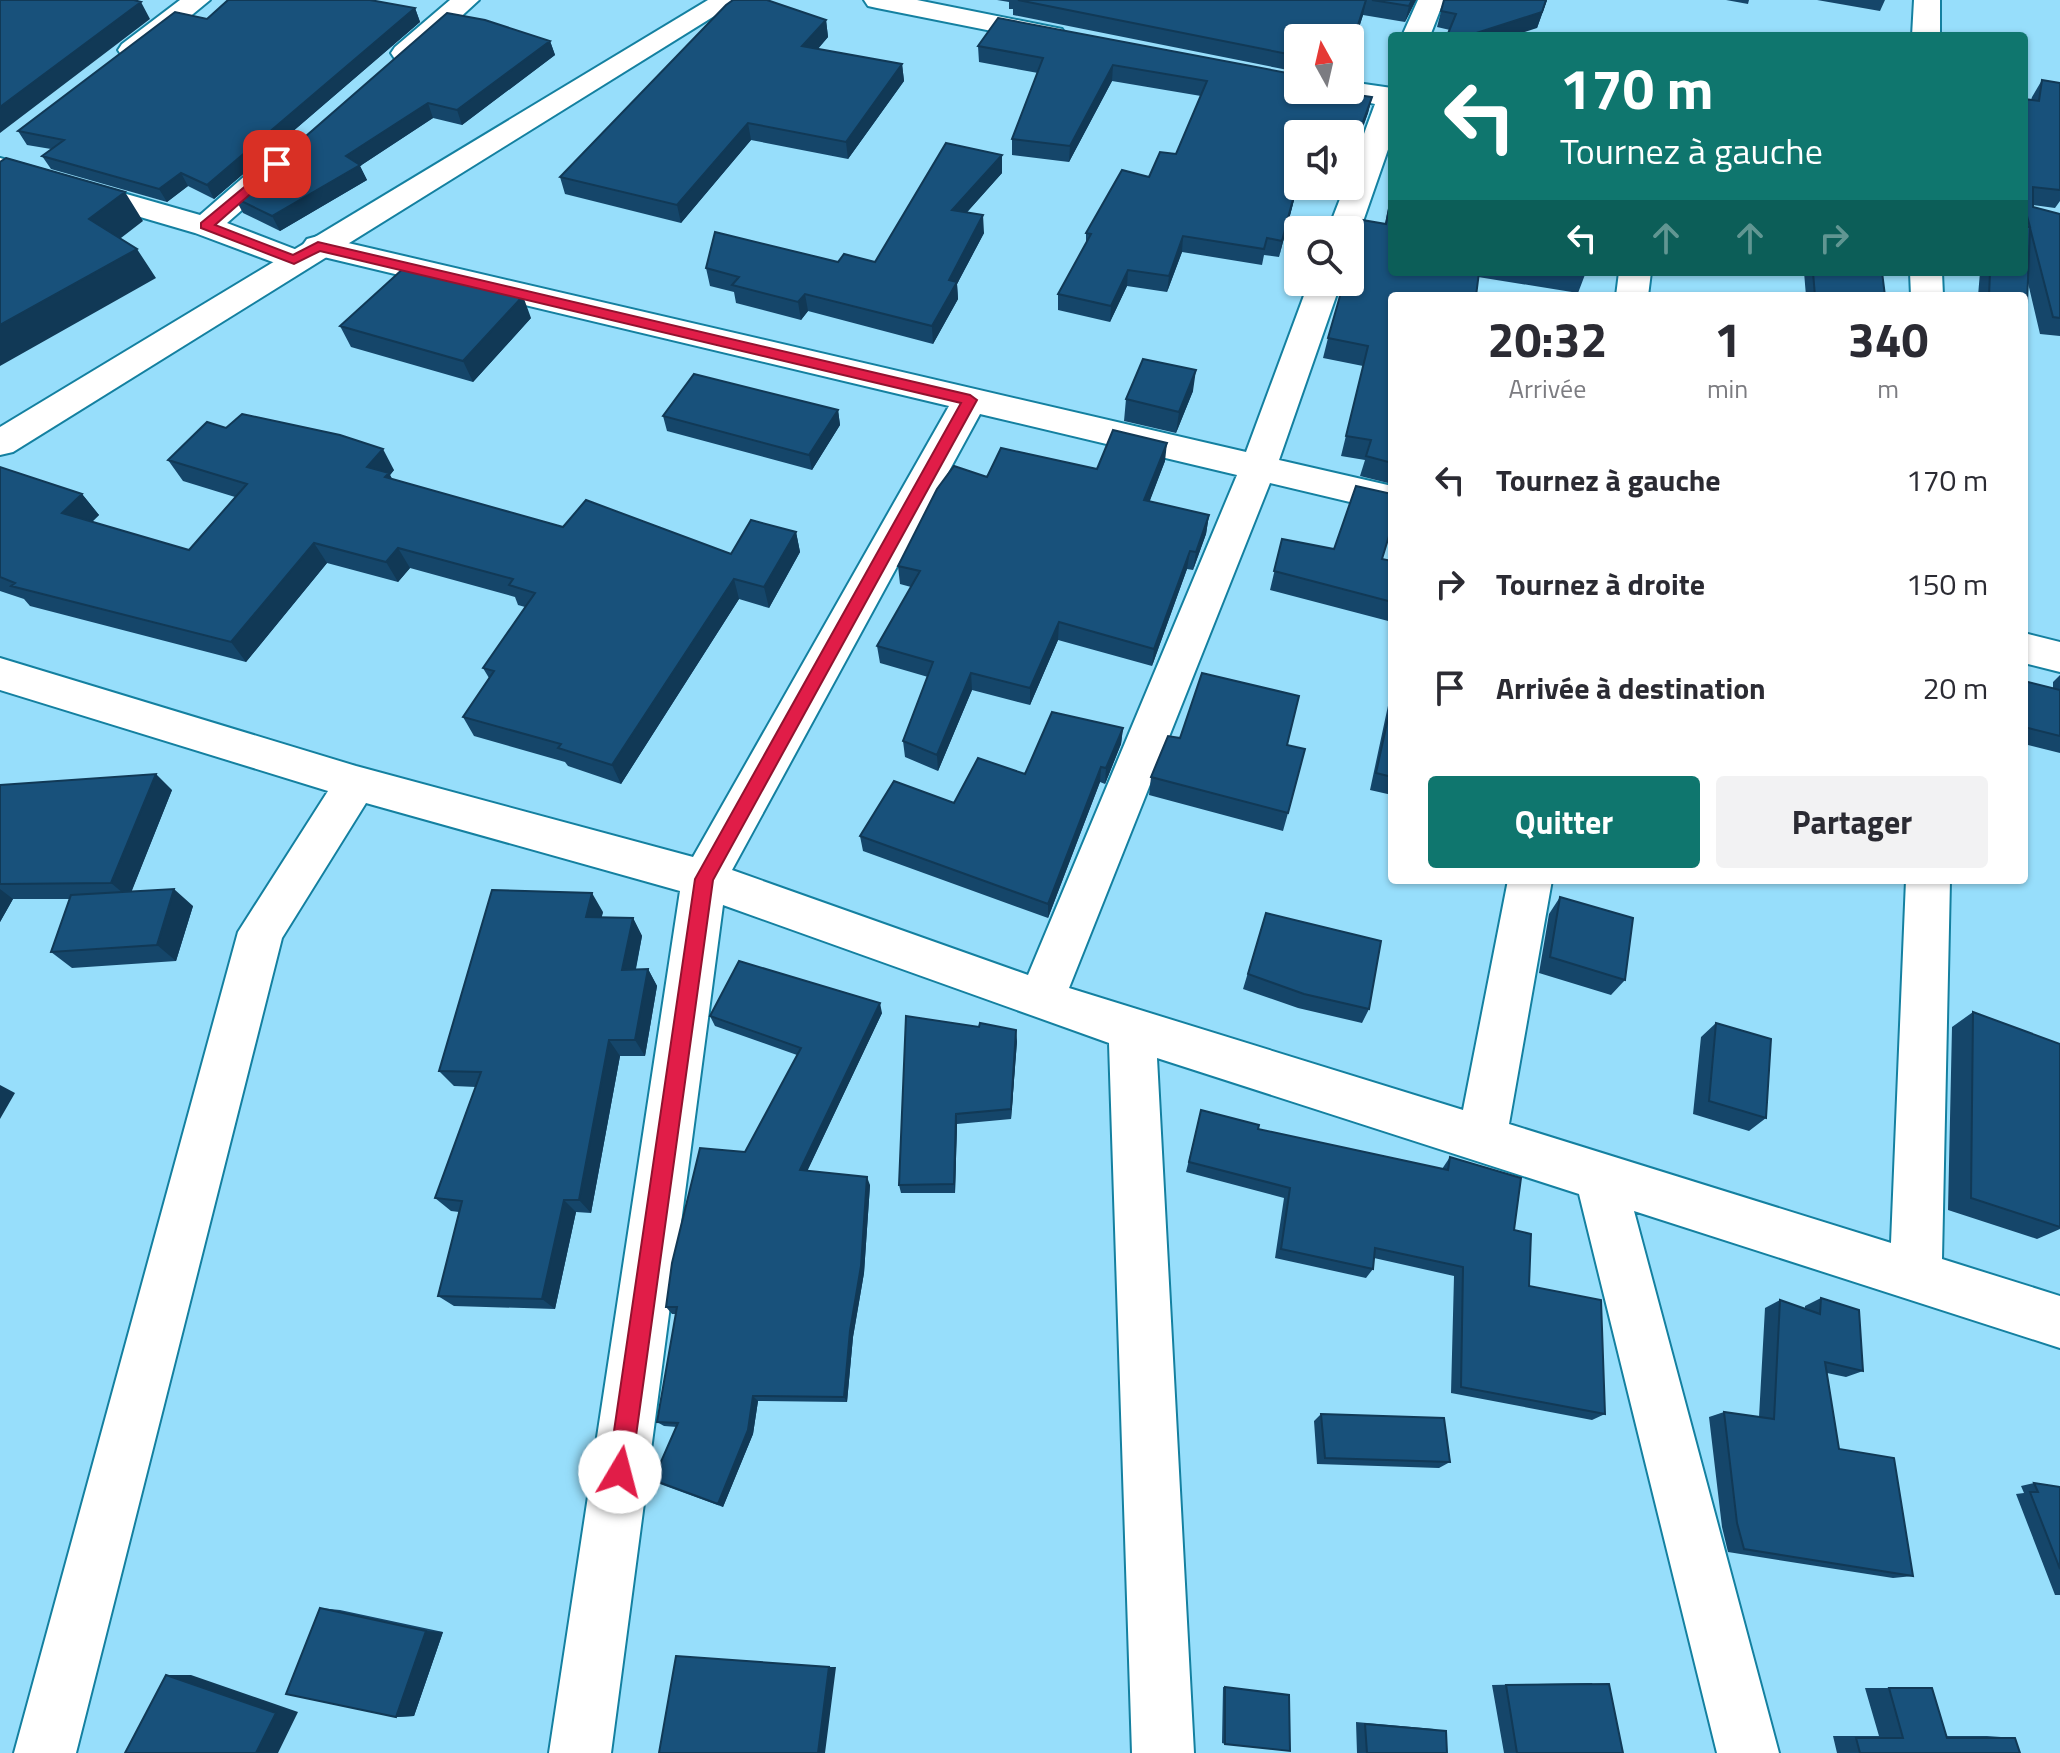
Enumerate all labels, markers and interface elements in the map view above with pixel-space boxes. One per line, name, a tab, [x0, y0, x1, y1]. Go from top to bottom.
north arrow	[1284, 24, 1364, 104]
map controls	[1284, 24, 1364, 296]
text: 170 m	[1560, 46, 1713, 131]
icon: left	[1428, 64, 1532, 168]
button: sound	[1284, 120, 1364, 200]
text: Tournez à gauche	[1560, 123, 1823, 178]
pin	[243, 130, 311, 198]
icon: arrive	[255, 142, 299, 186]
button: search	[1284, 216, 1364, 296]
icon: left	[1560, 216, 1604, 260]
icon: ahead	[1644, 216, 1688, 260]
icon: ahead	[1728, 216, 1772, 260]
icon: right	[1812, 216, 1856, 260]
text: 20:32	[1488, 303, 1607, 376]
text: 1	[1714, 303, 1741, 376]
text: 340	[1848, 303, 1928, 376]
text: Arrivée	[1509, 369, 1586, 408]
text: min	[1707, 369, 1748, 408]
text: m	[1877, 369, 1899, 408]
text: Tournez à gauche	[1496, 457, 1721, 503]
text: 170 m	[1906, 457, 1988, 503]
icon: left	[1428, 458, 1472, 502]
text: Tournez à droite	[1496, 561, 1705, 607]
text: 150 m	[1906, 561, 1988, 607]
icon: right	[1428, 562, 1472, 606]
text: Arrivée à destination	[1496, 665, 1766, 711]
text: 20 m	[1923, 665, 1988, 711]
icon: arrive	[1428, 666, 1472, 710]
button: Quitter	[1428, 776, 1700, 868]
button: Partager	[1716, 776, 1988, 868]
position arrow	[578, 1430, 662, 1514]

